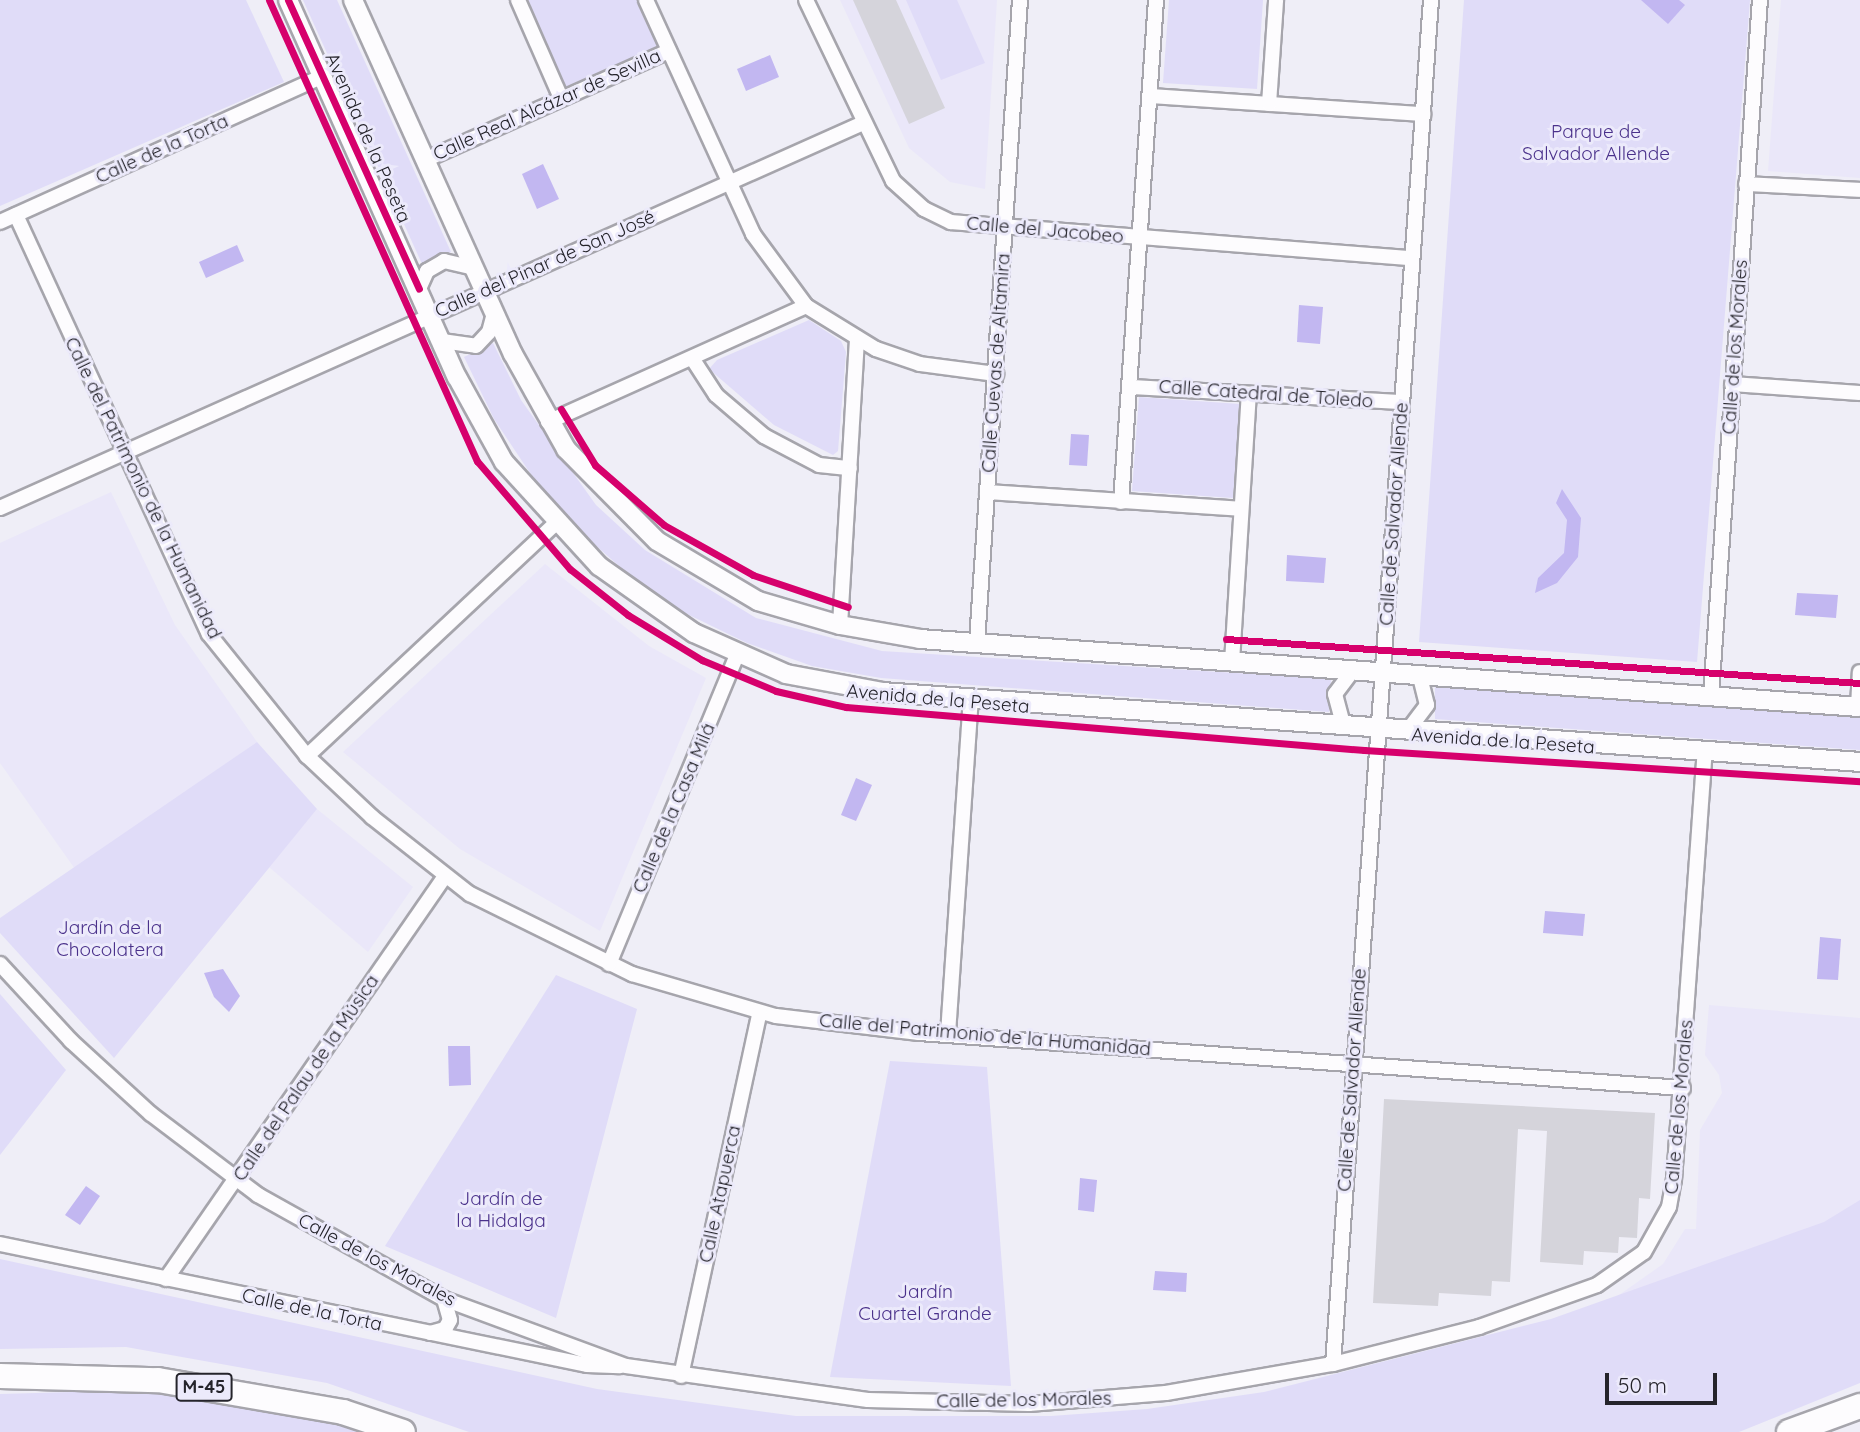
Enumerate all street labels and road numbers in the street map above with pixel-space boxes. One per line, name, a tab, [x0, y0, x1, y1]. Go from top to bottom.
street label: Calle Real Alcázar de Sevilla	[430, 44, 664, 166]
street label: Avenida de la Peseta	[320, 49, 416, 227]
street label: Calle de la Torta	[92, 110, 232, 188]
street label: Calle del Pinar de San José	[431, 205, 659, 323]
street label: Calle del Jacobeo	[965, 212, 1125, 248]
street label: Calle Cuevas de Altamira	[977, 253, 1015, 473]
street label: Calle de los Morales	[1718, 259, 1752, 435]
street label: Calle del Patrimonio de la Humanidad	[60, 333, 226, 643]
street label: Calle Catedral de Toledo	[1158, 375, 1374, 413]
street label: Calle de Salvador Allende	[1375, 402, 1413, 626]
street label: Avenida de la Peseta	[846, 680, 1030, 718]
street label: Calle de la Casa Milá	[628, 720, 720, 896]
street label: Avenida de la Peseta	[1411, 723, 1595, 759]
street label: Calle de Salvador Allende	[1333, 968, 1371, 1192]
street label: Calle del Palau de la Música	[228, 970, 384, 1186]
street label: Calle del Patrimonio de la Humanidad	[818, 1009, 1152, 1061]
street label: Calle de los Morales	[1660, 1019, 1698, 1195]
street label: Calle Atapuerca	[694, 1123, 746, 1265]
street label: Calle de los Morales	[294, 1209, 460, 1311]
street label: Calle de la Torta	[240, 1284, 384, 1336]
road number: M-45	[174, 1372, 234, 1402]
street label: Calle de los Morales	[936, 1387, 1112, 1413]

